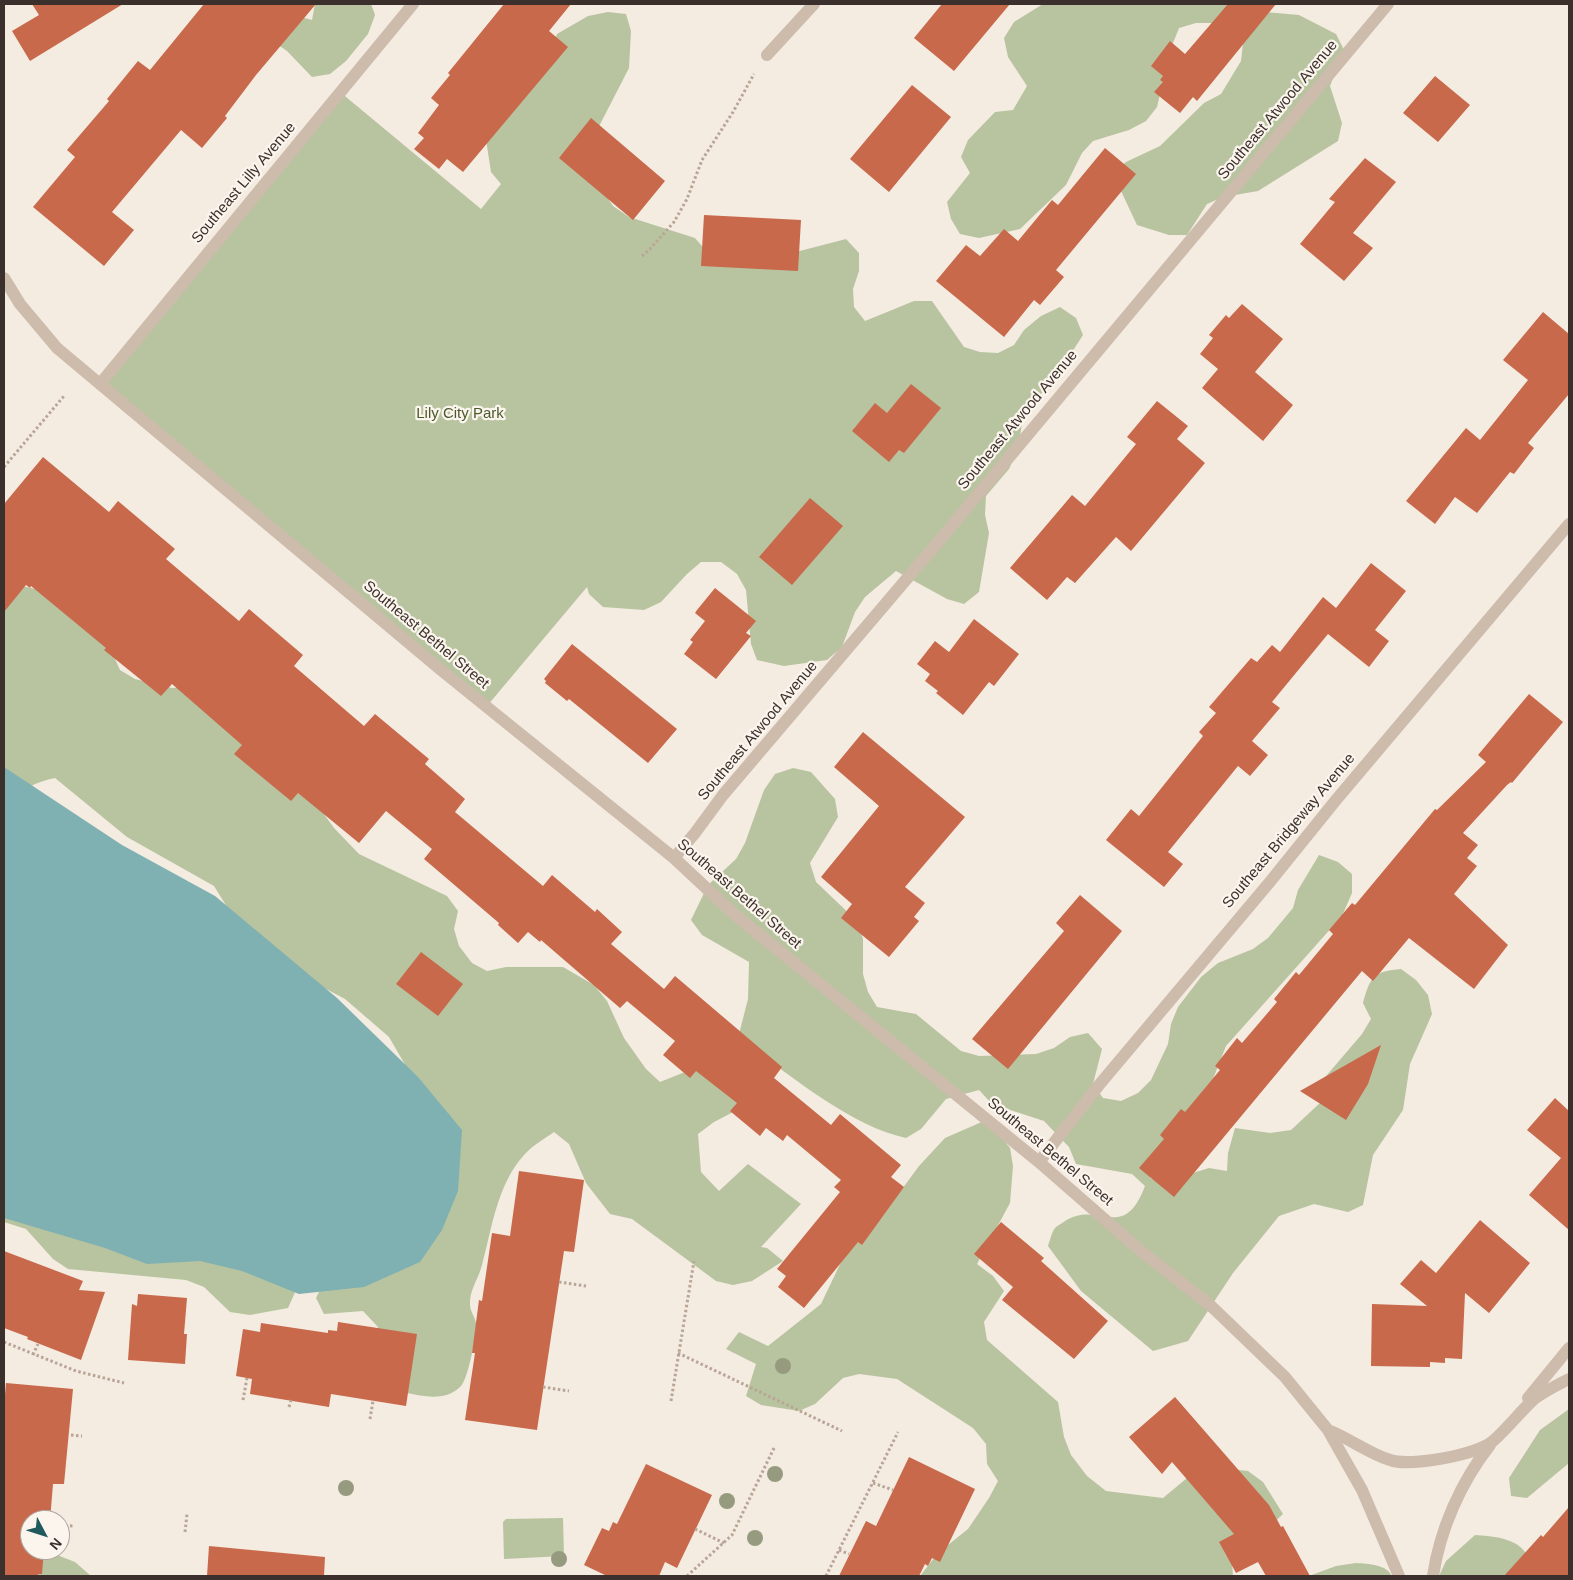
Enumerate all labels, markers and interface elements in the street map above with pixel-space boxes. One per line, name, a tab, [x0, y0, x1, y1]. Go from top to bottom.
street label: Southeast Atwood Avenue	[1214, 37, 1342, 183]
street label: Southeast Lilly Avenue	[188, 119, 300, 247]
street label: Southeast Atwood Avenue	[954, 347, 1082, 493]
park label: Lily City Park	[416, 405, 504, 423]
street label: Southeast Bethel Street	[360, 577, 492, 693]
street label: Southeast Atwood Avenue	[694, 658, 822, 804]
street label: Southeast Bridgeway Avenue	[1219, 750, 1359, 912]
street label: Southeast Bethel Street	[673, 835, 805, 953]
street label: Southeast Bethel Street	[984, 1094, 1116, 1210]
north arrow	[20, 1510, 70, 1560]
text: N	[46, 1535, 65, 1553]

